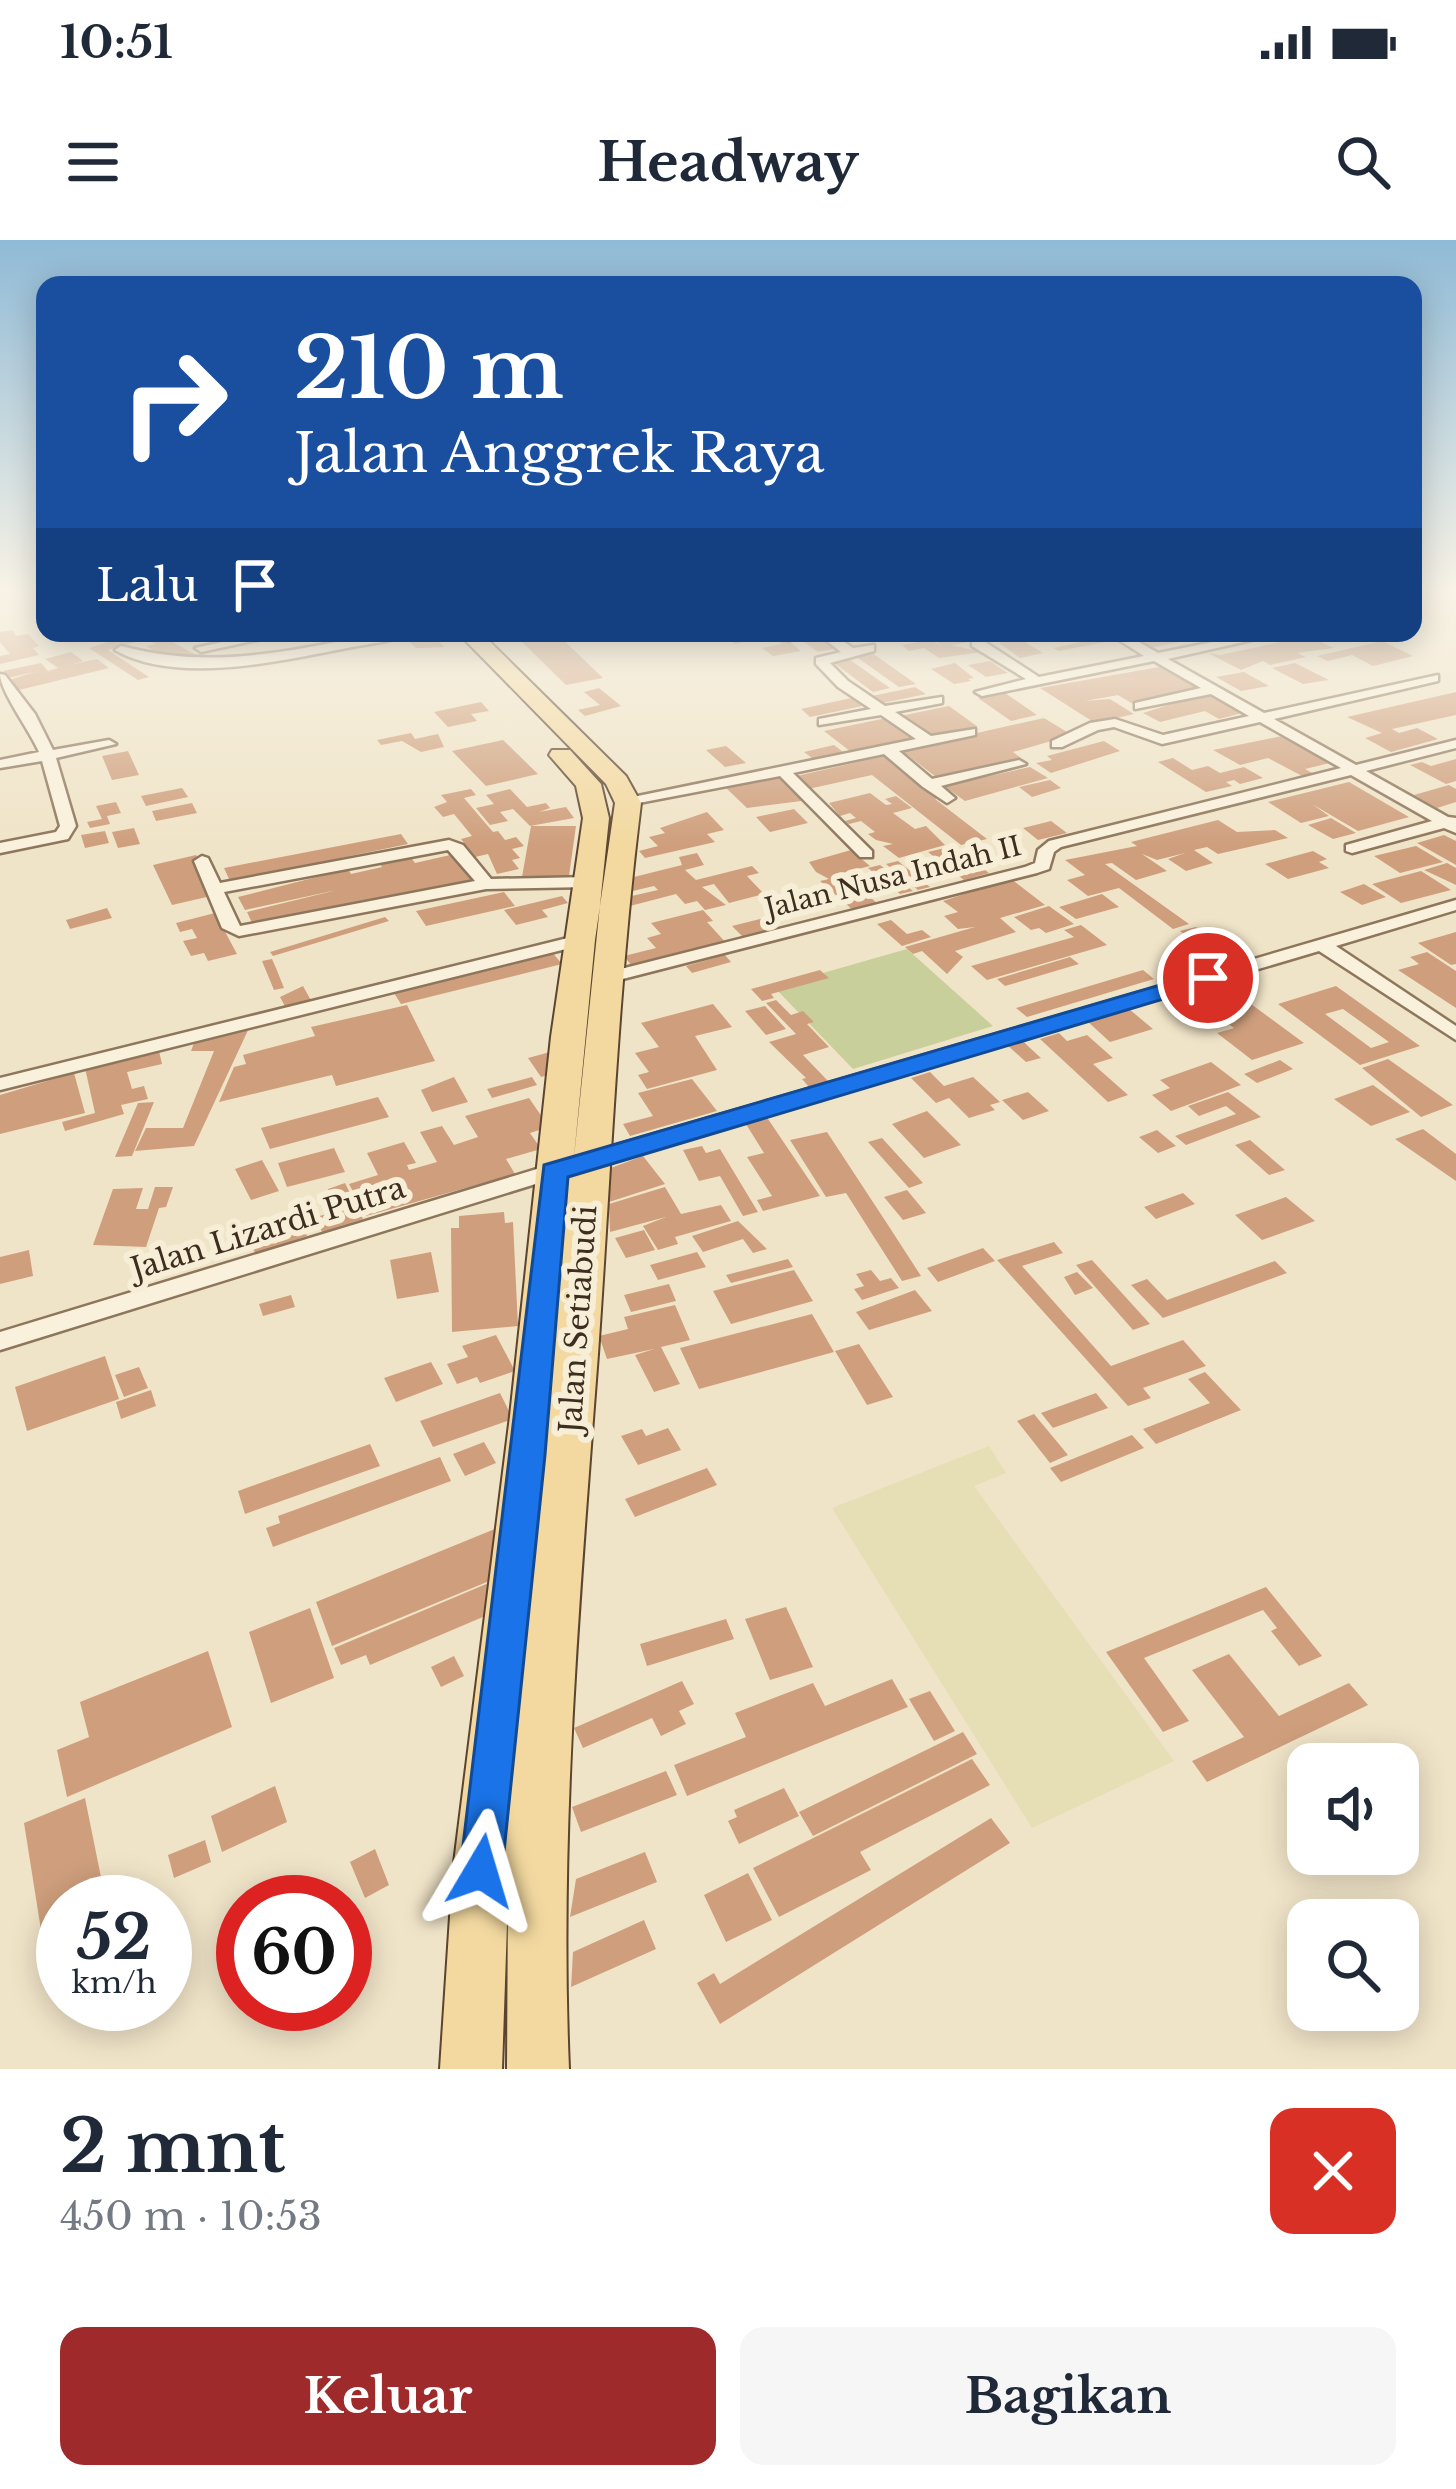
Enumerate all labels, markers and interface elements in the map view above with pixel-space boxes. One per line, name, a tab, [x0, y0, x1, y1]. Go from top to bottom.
text: 10:51	[60, 14, 173, 70]
icon: menu	[60, 129, 126, 195]
text: Headway	[597, 129, 859, 196]
icon: search	[1330, 129, 1396, 195]
text: 210 m	[294, 317, 564, 421]
icon: right	[96, 324, 252, 480]
text: Jalan Anggrek Raya	[294, 420, 824, 487]
icon: arrive	[222, 552, 288, 618]
text: Lalu	[96, 557, 198, 613]
street label: Jalan Nusa Indah II	[759, 829, 1025, 926]
pin	[1157, 927, 1259, 1029]
icon: arrive	[1175, 945, 1241, 1011]
street label: Jalan Lizardi Putra	[123, 1169, 410, 1288]
street label: Jalan Setiabudi	[551, 1204, 604, 1438]
map controls	[1287, 1743, 1419, 2031]
button: sound	[1287, 1743, 1419, 1875]
position arrow	[418, 1808, 544, 1934]
speed limit sign: 60	[216, 1875, 372, 2031]
button: search	[1287, 1899, 1419, 2031]
text: 52	[77, 1901, 151, 1975]
text: km/h	[71, 1964, 157, 2001]
text: 2 mnt	[60, 2102, 286, 2191]
button: close	[1270, 2108, 1396, 2234]
text: 450 m · 10:53	[60, 2192, 322, 2241]
button: Keluar	[60, 2327, 716, 2465]
button: Bagikan	[740, 2327, 1396, 2465]

